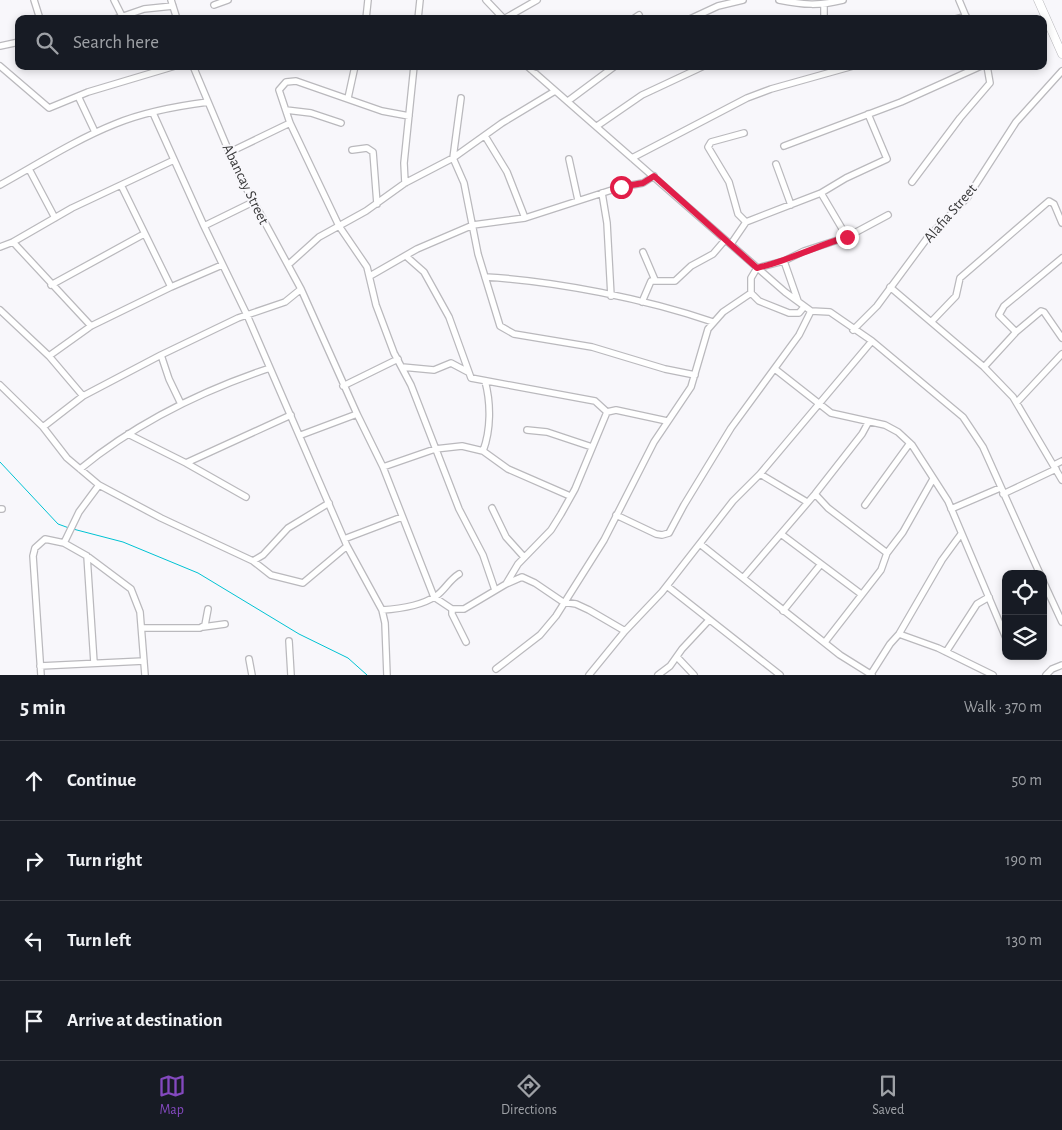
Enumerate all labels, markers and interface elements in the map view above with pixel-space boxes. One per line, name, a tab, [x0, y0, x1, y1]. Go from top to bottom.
search box	[15, 15, 1047, 70]
icon: search	[33, 29, 61, 57]
text: Search here	[73, 33, 159, 52]
street label: Abancay Street	[220, 142, 272, 227]
route start	[610, 176, 633, 199]
street label: Alafia Street	[921, 181, 980, 245]
route end	[836, 226, 859, 249]
map controls	[1002, 570, 1047, 660]
button: locate	[1002, 570, 1047, 615]
button: layers	[1002, 615, 1047, 660]
text: 5 min	[20, 697, 66, 718]
text: Walk · 370 m	[964, 699, 1042, 715]
icon: ahead	[20, 767, 48, 795]
text: Continue	[67, 771, 136, 790]
text: 50 m	[1011, 772, 1042, 788]
icon: right	[20, 847, 48, 875]
text: Turn right	[67, 851, 142, 870]
text: 190 m	[1005, 852, 1042, 868]
icon: left	[20, 927, 48, 955]
text: Turn left	[67, 931, 131, 950]
text: 130 m	[1006, 932, 1042, 948]
icon: arrive	[20, 1007, 48, 1035]
text: Arrive at destination	[67, 1011, 223, 1030]
tab: Map	[158, 1072, 186, 1119]
tab: Directions	[501, 1072, 557, 1119]
tab: Saved	[872, 1072, 904, 1119]

